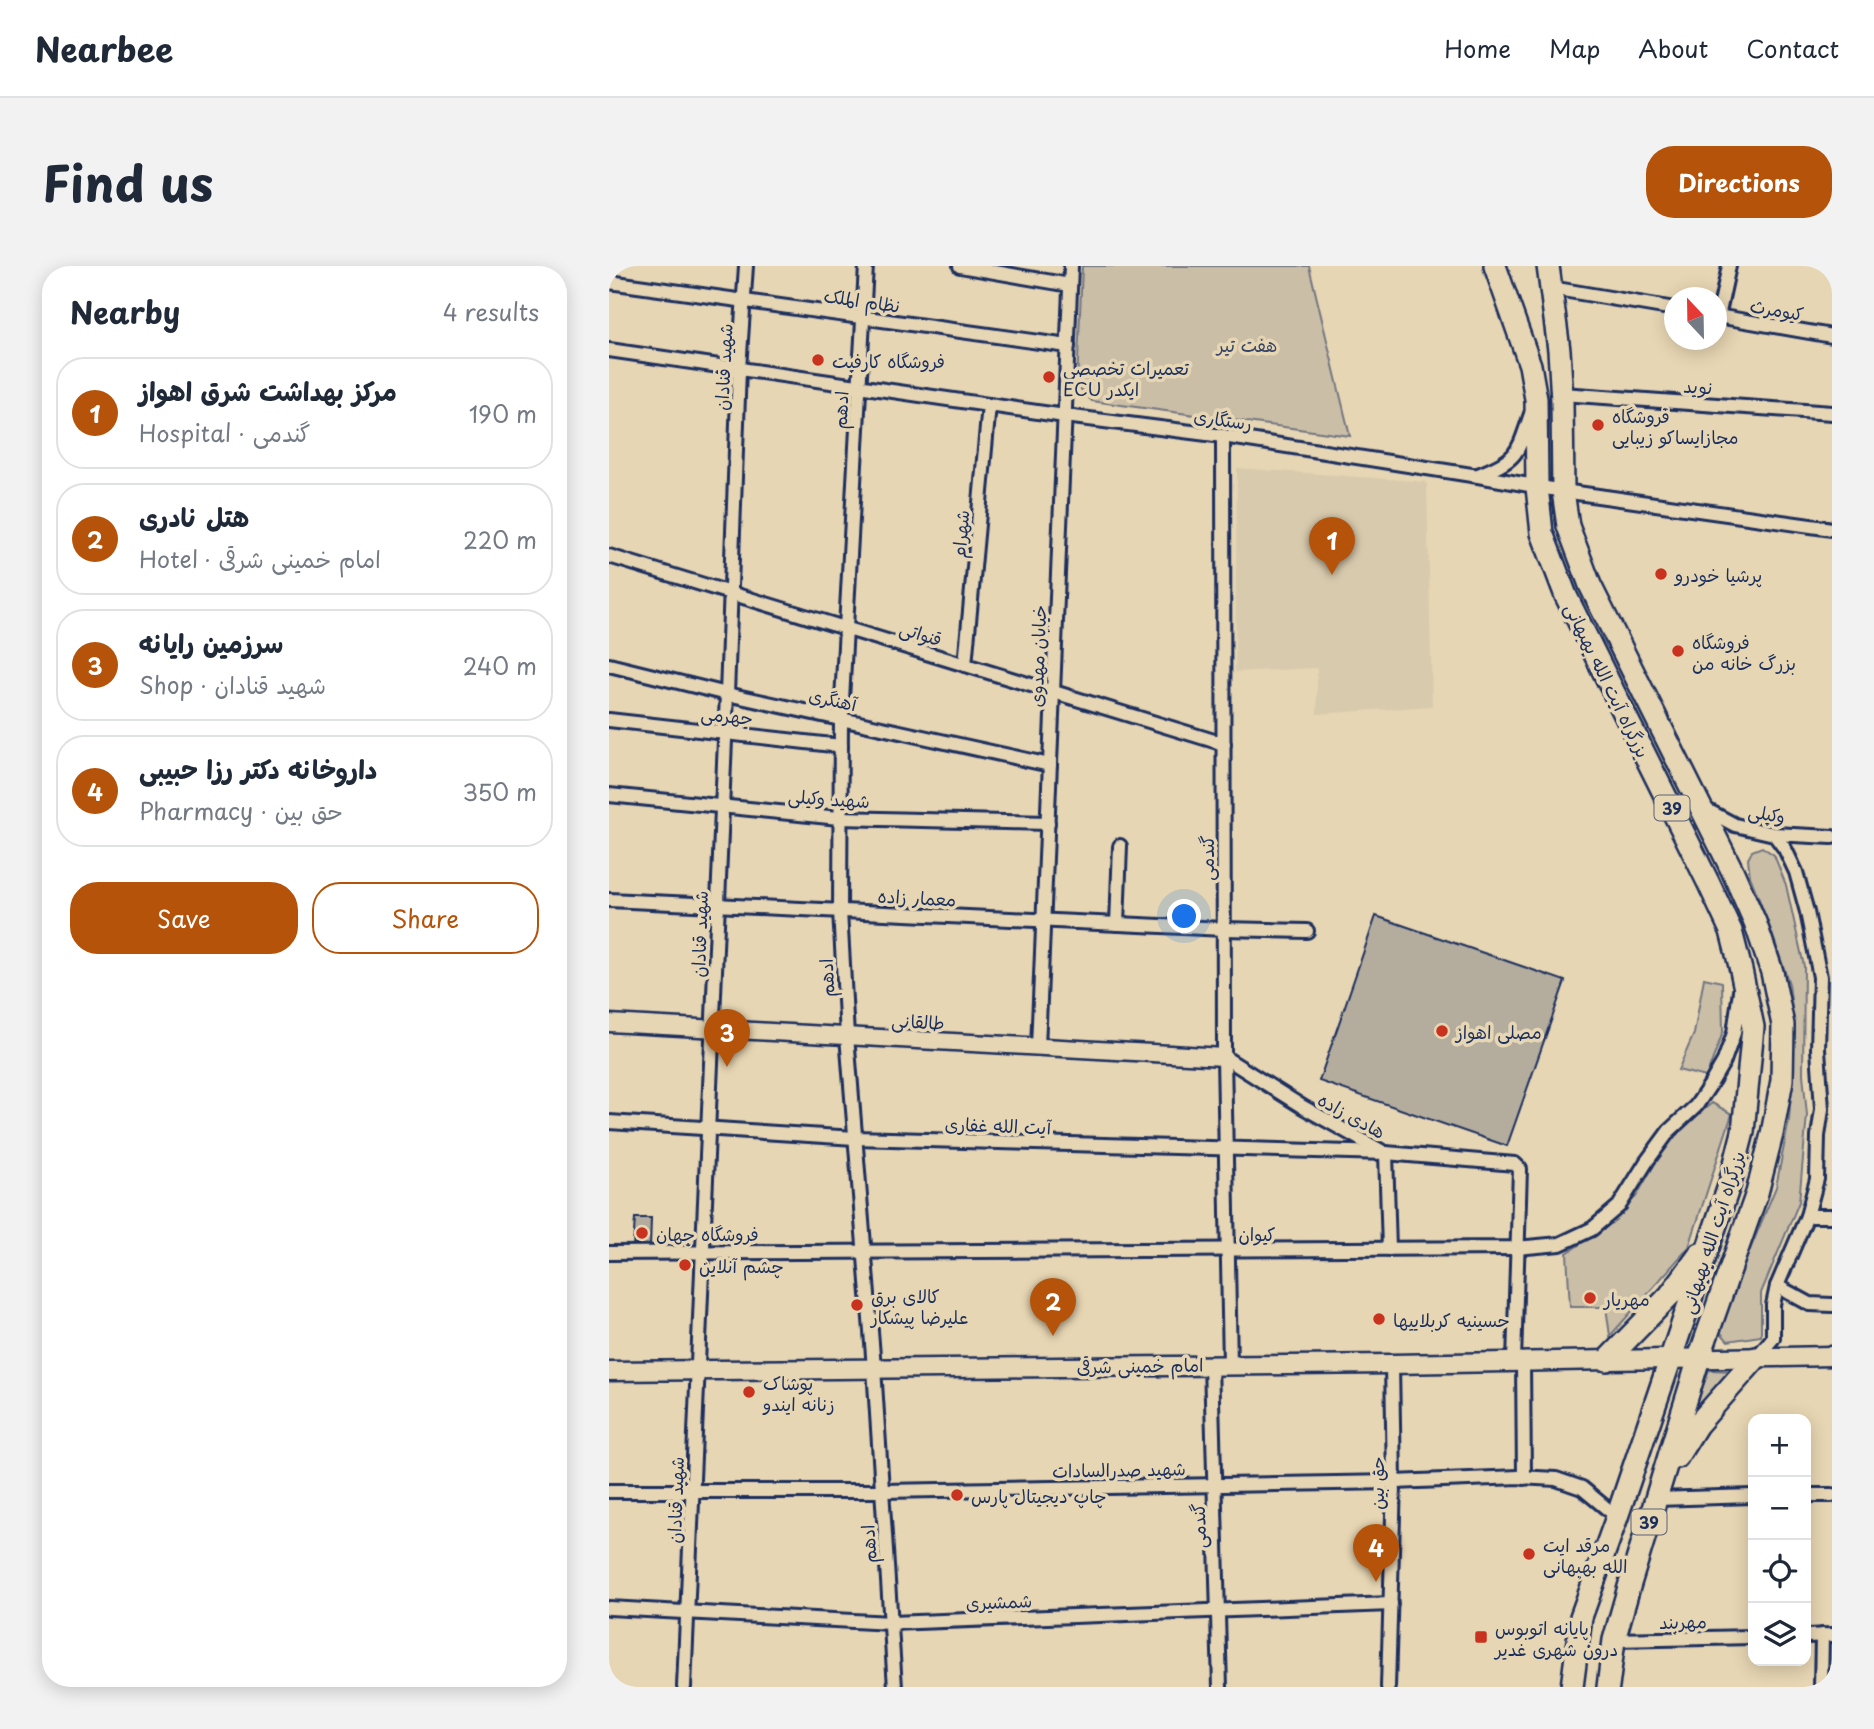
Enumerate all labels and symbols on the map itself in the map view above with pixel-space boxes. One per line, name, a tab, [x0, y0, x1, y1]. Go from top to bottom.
street label: نظام الملک	[822, 281, 902, 321]
north arrow	[1664, 287, 1727, 350]
street label: کیومرث	[1748, 291, 1806, 327]
street label: شهید قنادان	[707, 323, 739, 411]
park label: هفت تیر	[1215, 331, 1277, 358]
place label: فروشگاه کارفیت	[832, 347, 945, 374]
marker: فروشگاه کارفیت	[810, 352, 826, 368]
place label: تعمیرات تخصصی ECU ایکدر	[1063, 354, 1190, 402]
marker: تعمیرات تخصصی ECU ایکدر	[1041, 369, 1057, 385]
street label: نوید	[1683, 372, 1713, 400]
street label: ادهم	[826, 390, 856, 430]
street label: رستگاری	[1192, 402, 1254, 436]
place label: فروشگاه مجازایساکو زیبایی	[1612, 402, 1738, 450]
marker: فروشگاه مجازایساکو زیبایی	[1590, 417, 1606, 433]
street label: شهرام	[944, 509, 978, 559]
pin: 1	[1309, 517, 1355, 575]
place label: پرشيا خودرو	[1673, 561, 1762, 588]
marker: پرشيا خودرو	[1653, 566, 1669, 582]
street label: بزرگراه آیت الله بهبهانی	[1559, 598, 1657, 762]
street label: خیابان مهدوی	[1022, 604, 1052, 708]
street label: قنواتی	[896, 614, 946, 652]
place label: فروشگاه بزرگ خانه من	[1692, 628, 1796, 676]
marker: فروشگاه بزرگ خانه من	[1670, 643, 1686, 659]
street label: آهنگری	[807, 681, 861, 718]
street label: جهرمی	[700, 699, 754, 731]
street label: شهید وکیلی	[787, 782, 871, 814]
road number: 39	[1655, 796, 1689, 820]
street label: وکیلی	[1746, 796, 1788, 830]
street label: گندمی	[1193, 835, 1220, 881]
street label: معمار زاده	[877, 881, 957, 913]
street label: شهید قنادان	[684, 890, 714, 978]
your location	[1167, 899, 1201, 933]
street label: ادهم	[812, 958, 842, 998]
street label: طالقانی	[891, 1006, 945, 1036]
pin: 3	[704, 1009, 750, 1067]
place label: مصلی اهواز	[1454, 1018, 1542, 1045]
marker: مصلی اهواز	[1434, 1023, 1450, 1039]
street label: هادی زاده	[1313, 1085, 1391, 1145]
street label: آیت الله غفاری	[944, 1110, 1053, 1140]
street label: بزرگراه آیت الله بهبهانی	[1673, 1147, 1751, 1317]
place label: فروشگاه جهان	[656, 1220, 759, 1247]
street label: کیوان	[1238, 1220, 1276, 1247]
marker: فروشگاه جهان	[634, 1225, 650, 1241]
place label: چشم آنلاین	[699, 1252, 784, 1281]
marker: چشم آنلاین	[677, 1257, 693, 1273]
pin: 2	[1030, 1278, 1076, 1336]
place label: کالای برق علیرضا پیشکار	[869, 1282, 968, 1330]
place label: مهریار	[1602, 1285, 1650, 1312]
marker: مهریار	[1582, 1290, 1598, 1306]
marker: کالای برق علیرضا پیشکار	[849, 1297, 865, 1313]
place label: حسینیه کربلاییها	[1393, 1306, 1510, 1333]
marker: حسینیه کربلاییها	[1371, 1311, 1387, 1327]
street label: امام خمینی شرقی	[1076, 1350, 1204, 1382]
place label: پوشاک زنانه ایندو	[762, 1369, 835, 1417]
marker: پوشاک زنانه ایندو	[741, 1384, 757, 1400]
street label: شهید صدرالسادات	[1052, 1454, 1186, 1484]
street label: شهید قنادان	[660, 1456, 690, 1544]
street label: حق بین	[1363, 1456, 1390, 1510]
place label: چاپ دیجیتال پارس	[971, 1482, 1107, 1509]
marker: چاپ دیجیتال پارس	[949, 1487, 965, 1503]
street label: گندمی	[1184, 1503, 1212, 1549]
road number: 39	[1632, 1510, 1667, 1534]
street label: ادهم	[853, 1524, 885, 1564]
pin: 4	[1353, 1524, 1399, 1582]
place label: مرقد ایت الله بهبهانی	[1543, 1531, 1628, 1579]
marker: مرقد ایت الله بهبهانی	[1521, 1546, 1537, 1562]
street label: شمشیری	[965, 1586, 1033, 1616]
street label: مهربند	[1659, 1607, 1707, 1635]
place label: پایانه اتوبوس درون شهری غدیر	[1493, 1614, 1618, 1662]
marker: پایانه اتوبوس درون شهری غدیر	[1473, 1629, 1489, 1645]

